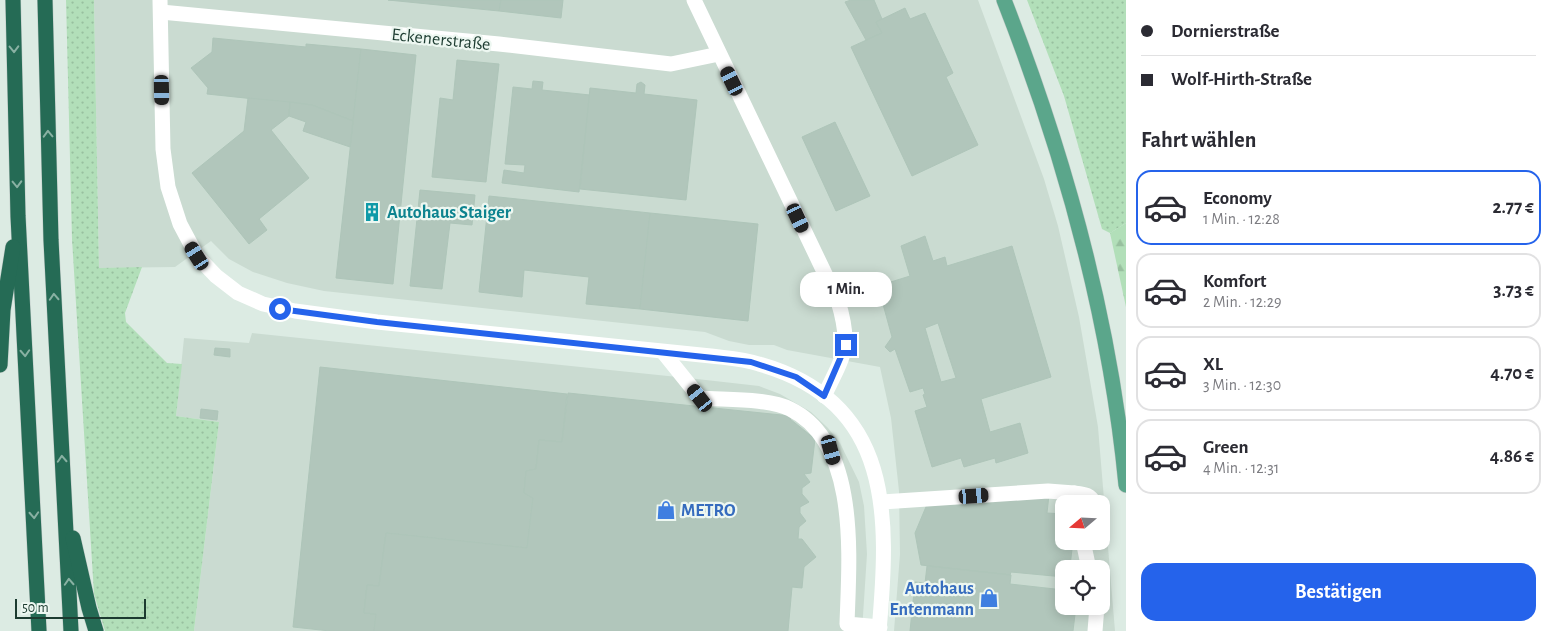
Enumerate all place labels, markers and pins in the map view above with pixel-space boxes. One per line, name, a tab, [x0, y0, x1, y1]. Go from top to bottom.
building icon: Autohaus Staiger	[361, 201, 383, 223]
place label: Autohaus Staiger	[387, 204, 512, 222]
shop icon: METRO	[655, 499, 677, 521]
place label: METRO	[681, 502, 736, 520]
place label: Autohaus Entenmann	[890, 580, 974, 619]
shop icon: Autohaus Entenmann	[978, 587, 1000, 609]

